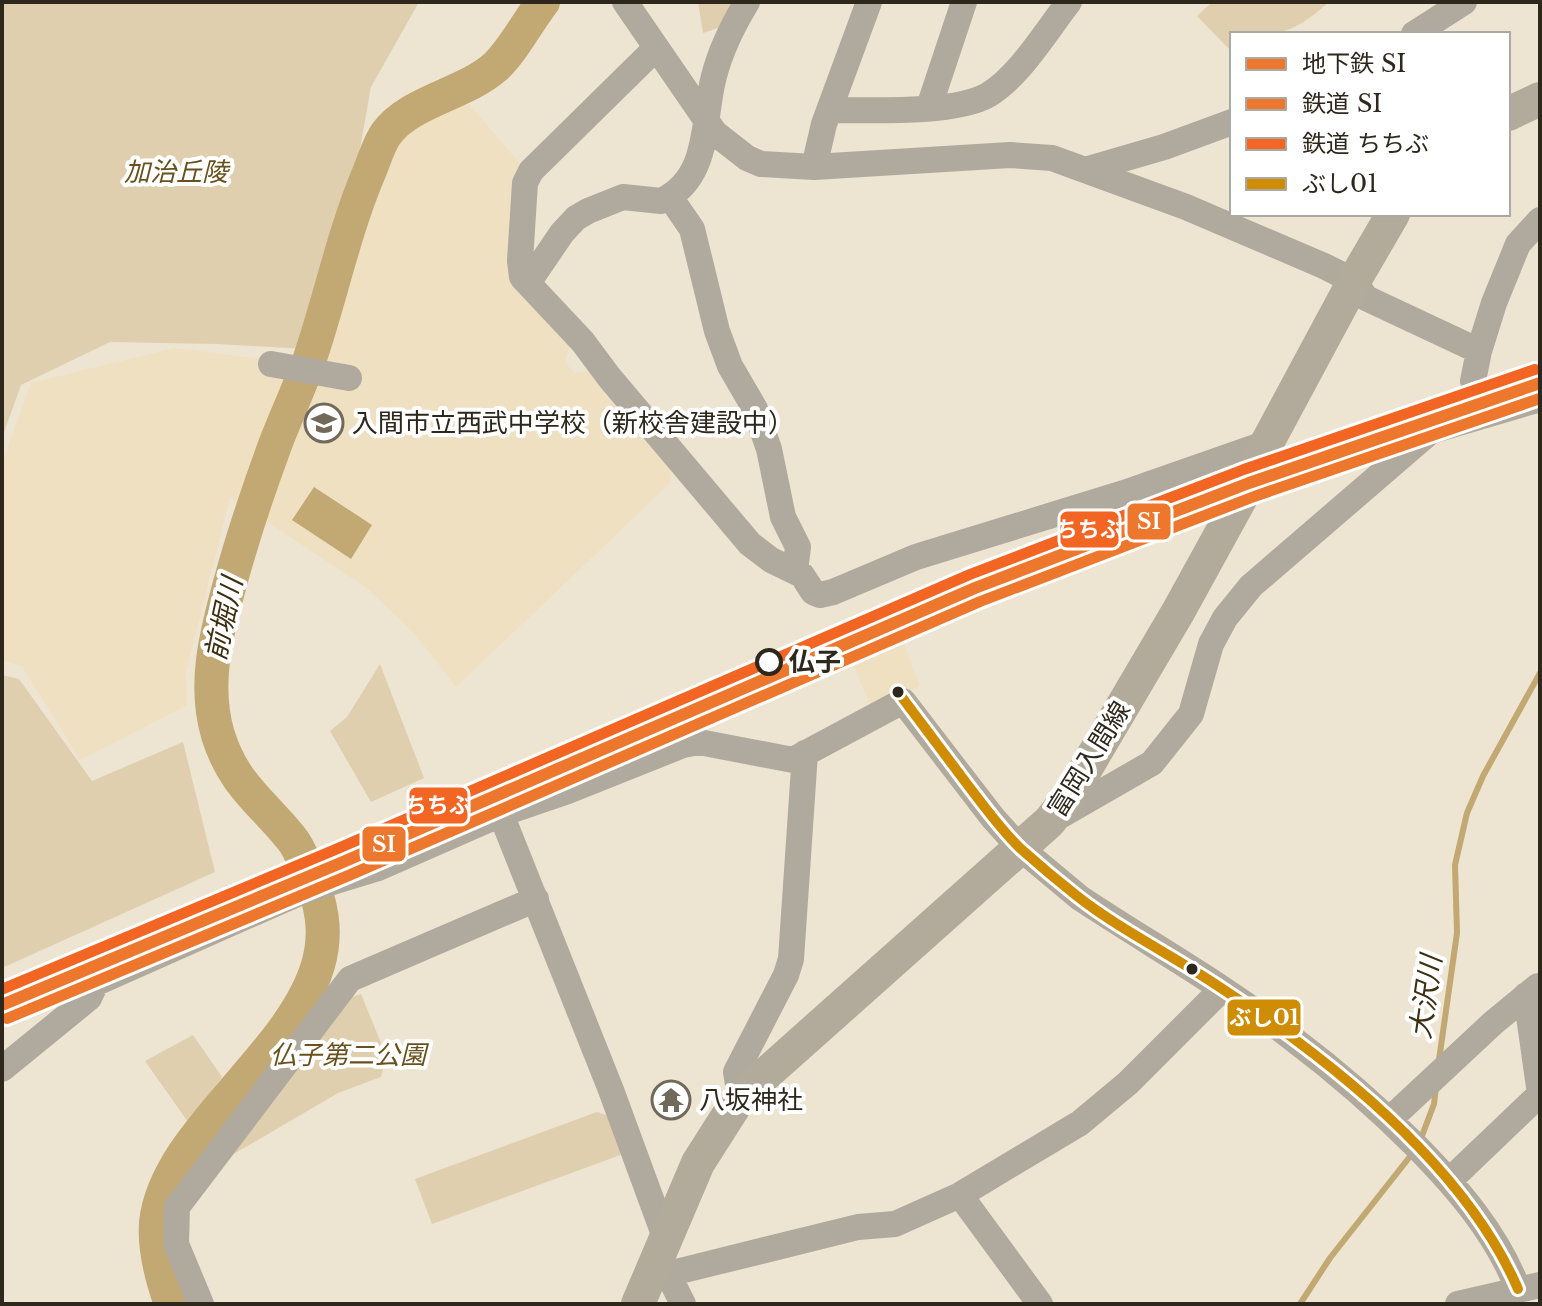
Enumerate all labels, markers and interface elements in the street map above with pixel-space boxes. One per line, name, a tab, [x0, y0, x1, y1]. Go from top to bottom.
legend	[1230, 32, 1510, 216]
text: 地下鉄 SI	[1302, 49, 1406, 78]
text: 鉄道 SI	[1302, 89, 1382, 118]
text: 鉄道 ちちぶ	[1302, 129, 1429, 158]
park label: 加治丘陵	[124, 156, 231, 188]
text: ぶし01	[1302, 169, 1378, 198]
school or university icon: 入間市立西武中学校（新校舎建設中）	[303, 402, 345, 444]
place label: 入間市立西武中学校（新校舎建設中）	[352, 407, 794, 439]
line badge: SI	[1126, 502, 1172, 541]
text: SI	[1137, 508, 1161, 535]
line badge: ちちぶ	[1059, 510, 1120, 549]
text: ちちぶ	[1056, 516, 1122, 543]
water label: 前堀川	[198, 571, 250, 664]
place label: 仏子	[789, 646, 841, 678]
marker: 仏子	[756, 649, 782, 675]
unlabelled marker	[890, 684, 906, 700]
street label: 富岡入間線	[1041, 695, 1137, 823]
line badge: ちちぶ	[408, 786, 469, 825]
text: ちちぶ	[405, 792, 471, 819]
line badge: SI	[361, 825, 407, 863]
text: SI	[372, 831, 396, 858]
water label: 大沢川	[1403, 950, 1450, 1041]
unlabelled marker	[1184, 961, 1200, 977]
line badge: ぶし01	[1226, 998, 1302, 1037]
text: ぶし01	[1229, 1004, 1300, 1031]
park label: 仏子第二公園	[270, 1039, 430, 1071]
temple icon: 八坂神社	[650, 1079, 692, 1121]
place label: 八坂神社	[699, 1084, 803, 1116]

